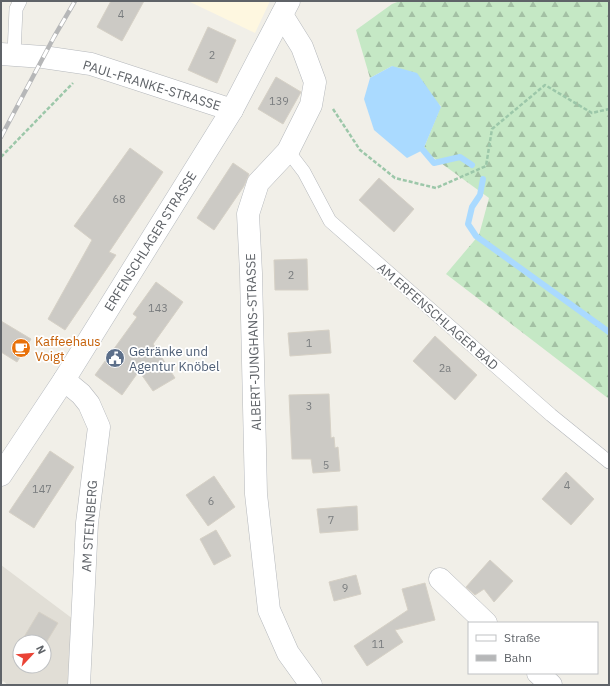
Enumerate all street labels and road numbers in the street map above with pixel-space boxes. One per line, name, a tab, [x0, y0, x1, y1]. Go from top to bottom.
street label: PAUL-FRANKE-STRASSE	[81, 56, 223, 115]
street label: ERFENSCHLAGER STRASSE	[100, 168, 200, 314]
street label: ALBERT-JUNGHANS-STRASSE	[242, 253, 265, 431]
street label: AM ERFENSCHLAGER BAD	[374, 259, 502, 374]
street label: AM STEINBERG	[78, 480, 101, 573]

